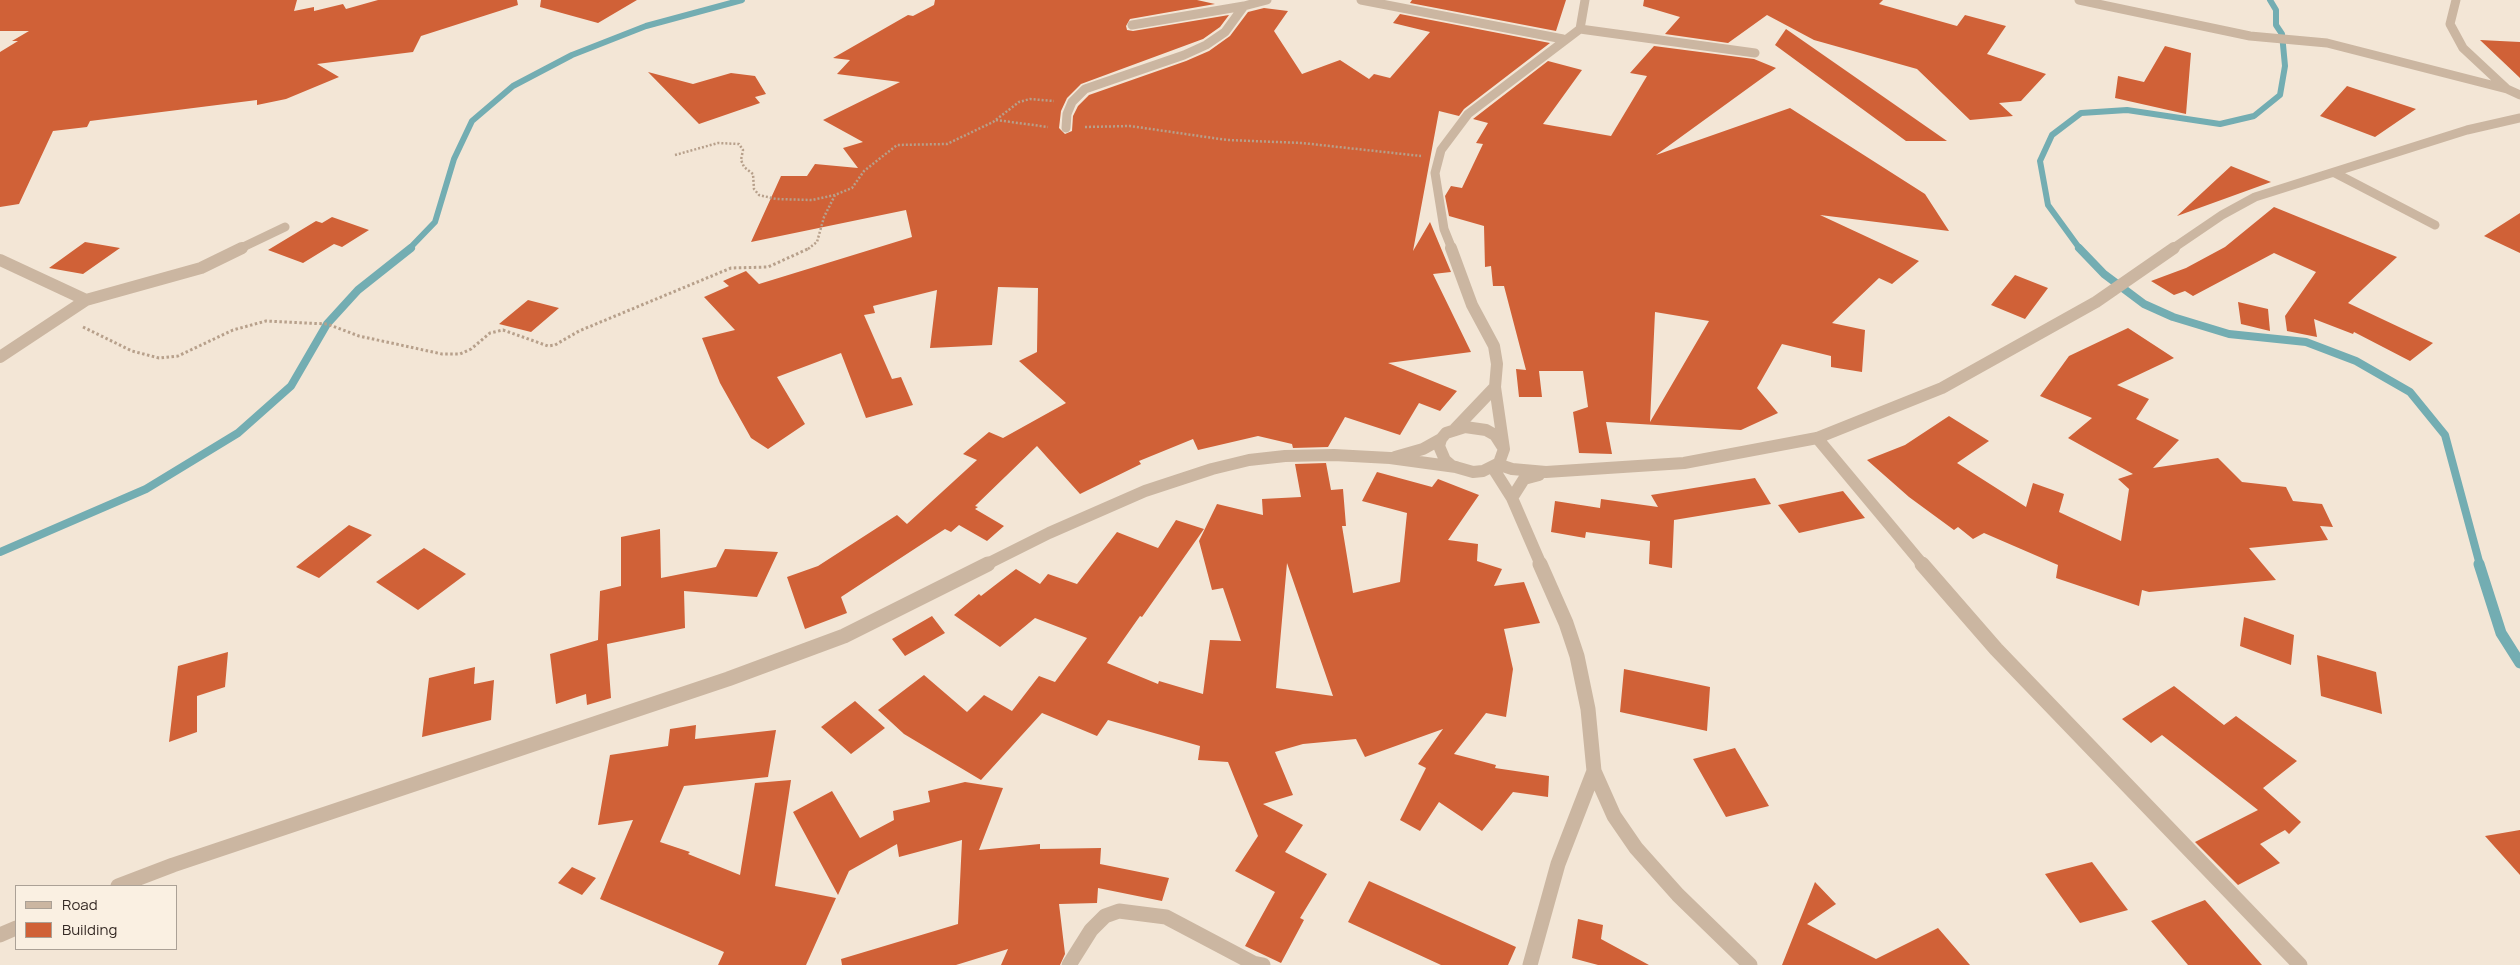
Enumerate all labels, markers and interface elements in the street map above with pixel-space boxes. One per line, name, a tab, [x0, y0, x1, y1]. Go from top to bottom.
legend	[15, 885, 178, 950]
text: Road	[62, 894, 98, 915]
text: Building	[62, 919, 117, 940]

